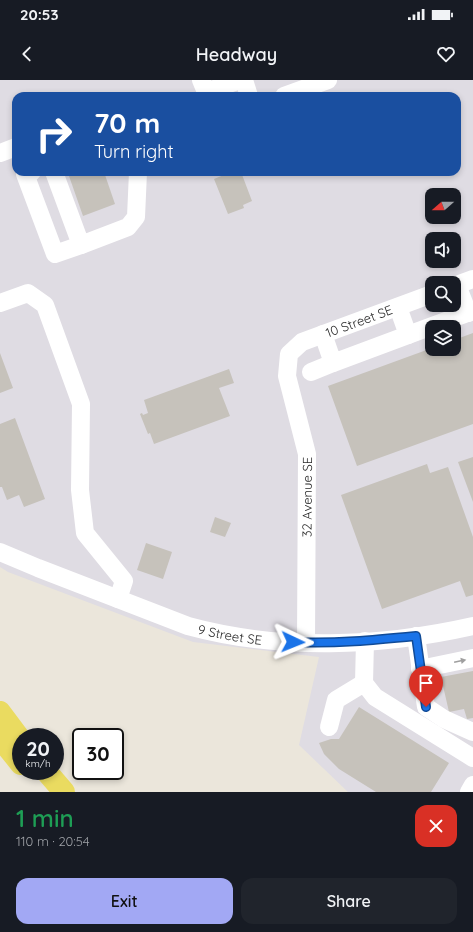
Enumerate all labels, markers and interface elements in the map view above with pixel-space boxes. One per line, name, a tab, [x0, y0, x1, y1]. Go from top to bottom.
text: 20:53	[20, 5, 59, 24]
icon: back	[16, 43, 38, 65]
text: Headway	[196, 43, 277, 66]
icon: heart	[435, 43, 457, 65]
text: 70 m	[94, 105, 160, 140]
icon: right	[28, 108, 80, 160]
text: Turn right	[94, 140, 174, 163]
north arrow	[425, 188, 461, 224]
map controls	[425, 188, 461, 356]
button: sound	[425, 232, 461, 268]
button: search	[425, 276, 461, 312]
street label: 10 Street SE	[323, 301, 395, 341]
button: layers	[425, 320, 461, 356]
street label: 32 Avenue SE	[299, 457, 315, 537]
street label: 9 Street SE	[196, 621, 263, 648]
position arrow	[272, 621, 314, 663]
one-way arrow	[454, 657, 466, 663]
pin	[409, 666, 443, 707]
icon: arrive	[415, 672, 437, 694]
speed limit sign: 30	[72, 728, 124, 780]
text: 20	[26, 736, 50, 761]
text: km/h	[25, 757, 51, 770]
text: 1 min	[16, 803, 74, 833]
button: close	[415, 805, 457, 847]
text: 110 m · 20:54	[16, 833, 90, 849]
button: Exit	[16, 878, 233, 924]
button: Share	[241, 878, 457, 924]

